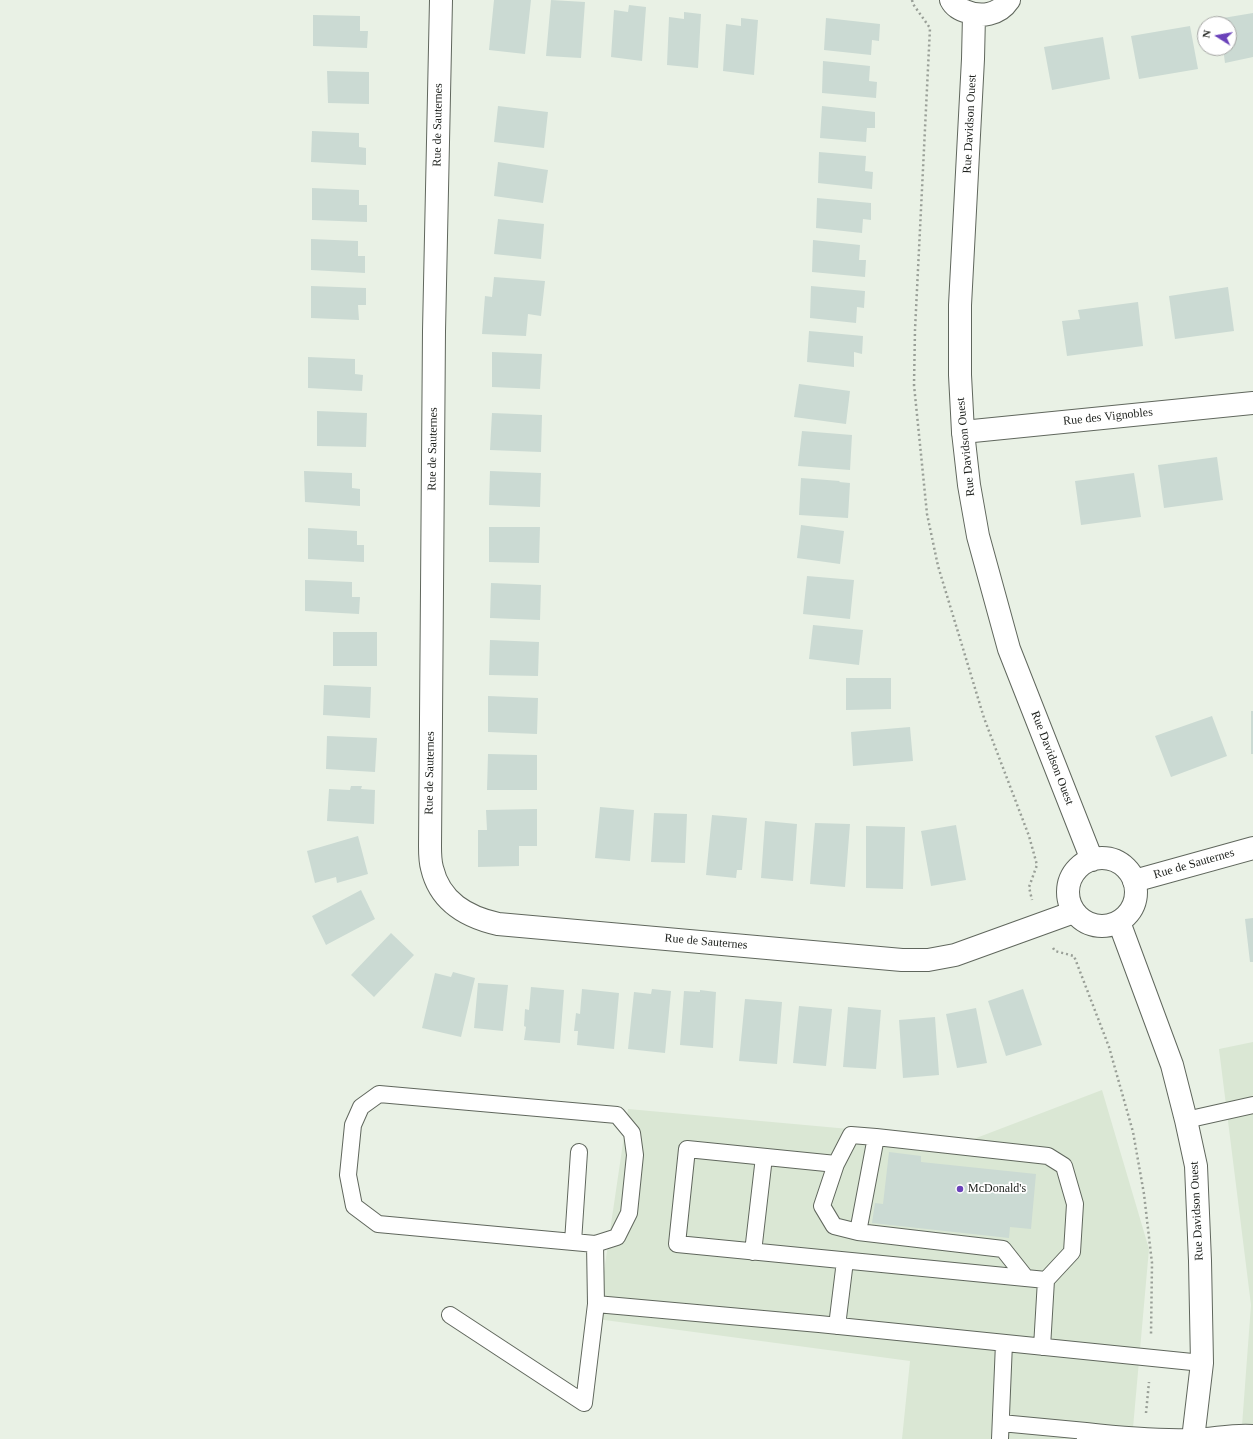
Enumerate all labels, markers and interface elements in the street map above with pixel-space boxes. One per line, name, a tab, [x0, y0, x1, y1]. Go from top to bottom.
north arrow	[1197, 16, 1237, 56]
text: N	[1200, 29, 1213, 39]
street label: Rue Davidson Ouest	[960, 74, 980, 174]
street label: Rue de Sauternes	[430, 83, 446, 167]
street label: Rue Davidson Ouest	[954, 397, 978, 497]
street label: Rue des Vignobles	[1063, 405, 1153, 429]
street label: Rue de Sauternes	[425, 407, 441, 491]
street label: Rue Davidson Ouest	[1027, 709, 1077, 807]
street label: Rue de Sauternes	[422, 731, 438, 815]
street label: Rue de Sauternes	[1152, 846, 1236, 882]
street label: Rue de Sauternes	[664, 931, 748, 953]
street label: Rue Davidson Ouest	[1187, 1161, 1207, 1261]
place label: McDonald's	[968, 1182, 1026, 1196]
marker: McDonald's	[955, 1184, 965, 1194]

